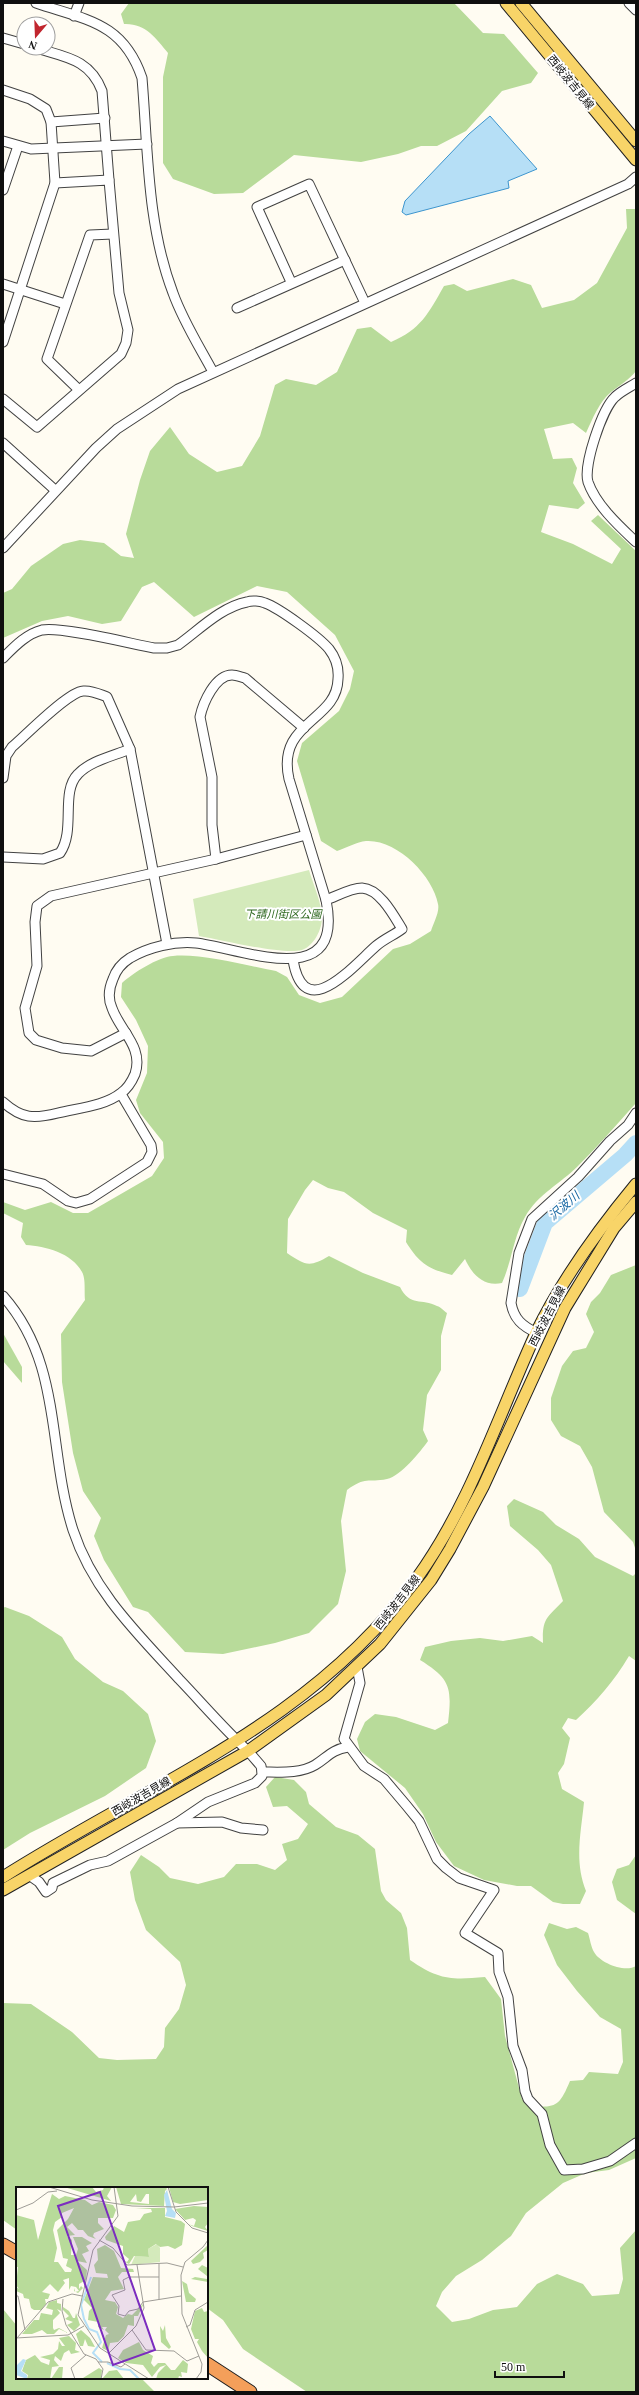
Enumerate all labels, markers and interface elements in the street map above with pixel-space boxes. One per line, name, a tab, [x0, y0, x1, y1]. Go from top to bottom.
north arrow	[16, 16, 56, 56]
text: N	[27, 38, 38, 52]
street label: 西岐波吉見線	[546, 53, 596, 111]
park label: 下請川街区公園	[245, 908, 323, 920]
water label: 沢波川	[546, 1188, 584, 1223]
street label: 西岐波吉見線	[527, 1284, 567, 1348]
street label: 西岐波吉見線	[372, 1572, 422, 1632]
street label: 西岐波吉見線	[109, 1774, 173, 1818]
inset map	[16, 2187, 208, 2379]
scale bar	[495, 2353, 564, 2379]
text: 50 m	[501, 2360, 526, 2374]

